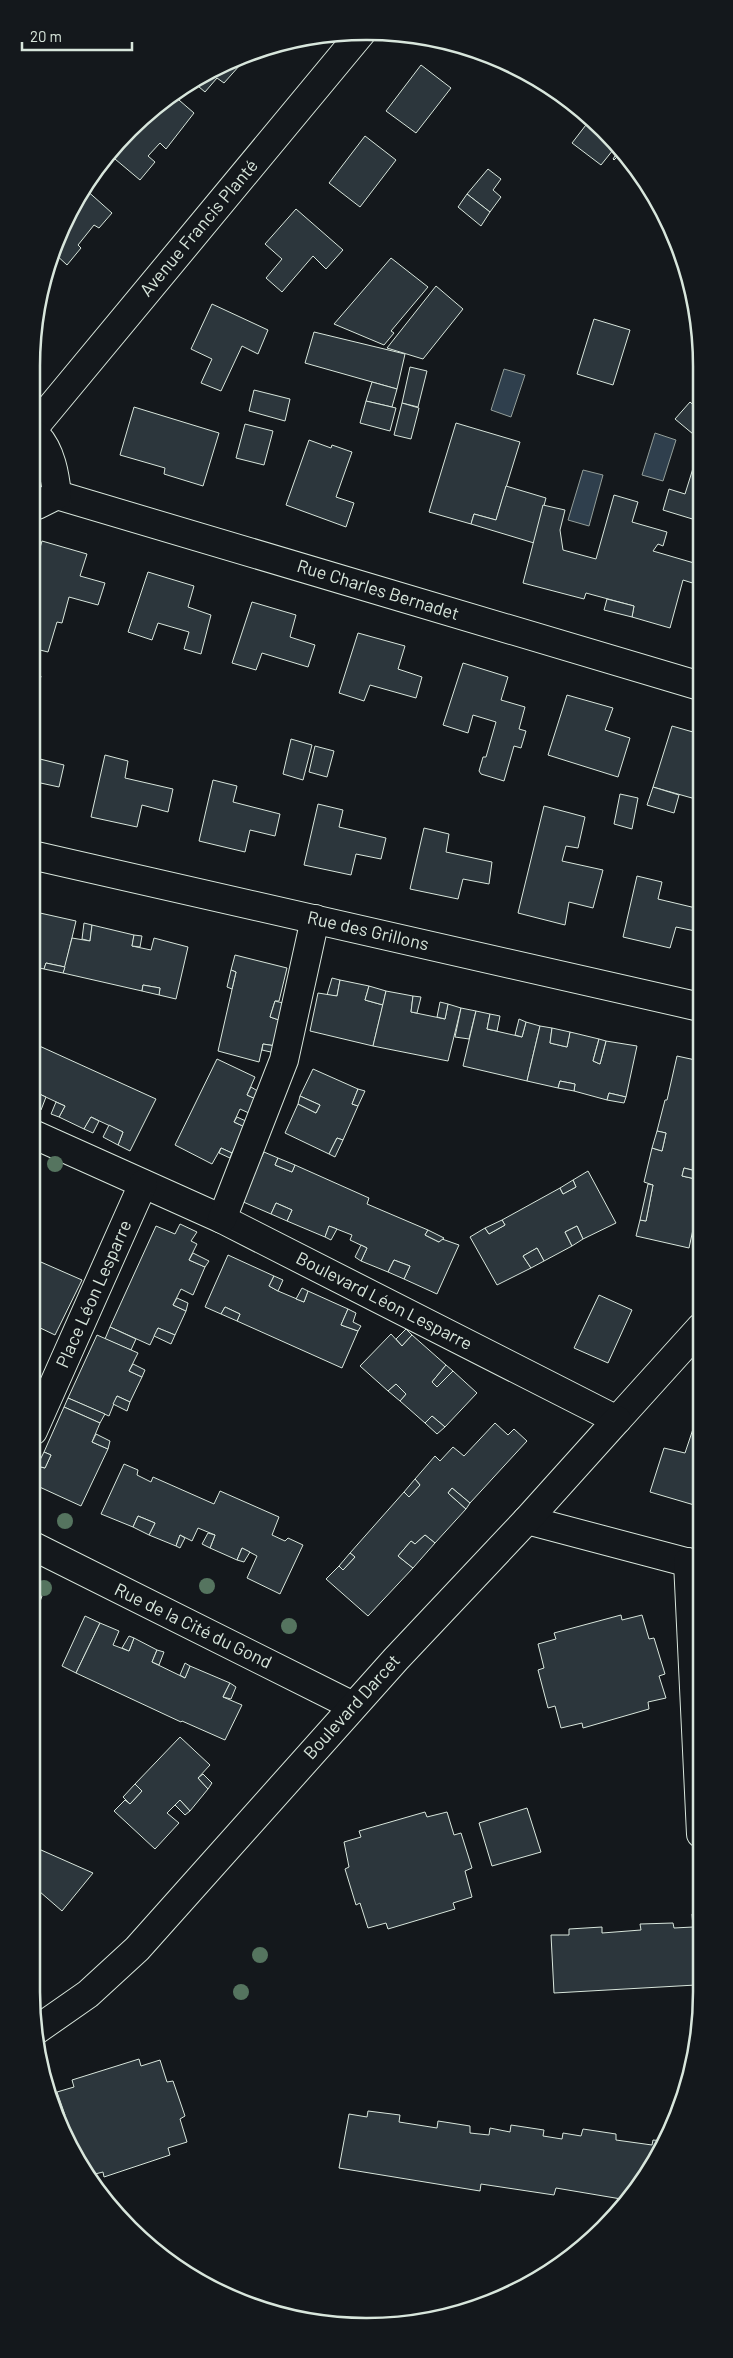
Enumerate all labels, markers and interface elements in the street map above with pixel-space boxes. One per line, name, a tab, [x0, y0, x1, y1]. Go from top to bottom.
scale bar	[22, 20, 132, 52]
text: 20 m	[30, 27, 62, 45]
street label: Avenue Francis Planté	[135, 154, 262, 300]
street label: Rue Charles Bernadet	[295, 554, 462, 624]
street label: Rue des Grillons	[305, 905, 431, 955]
street label: Place Léon Lesparre	[51, 1216, 136, 1371]
street label: Boulevard Léon Lesparre	[293, 1246, 476, 1354]
street label: Rue de la Cité du Gond	[111, 1577, 276, 1673]
street label: Boulevard Darcet	[298, 1649, 404, 1763]

